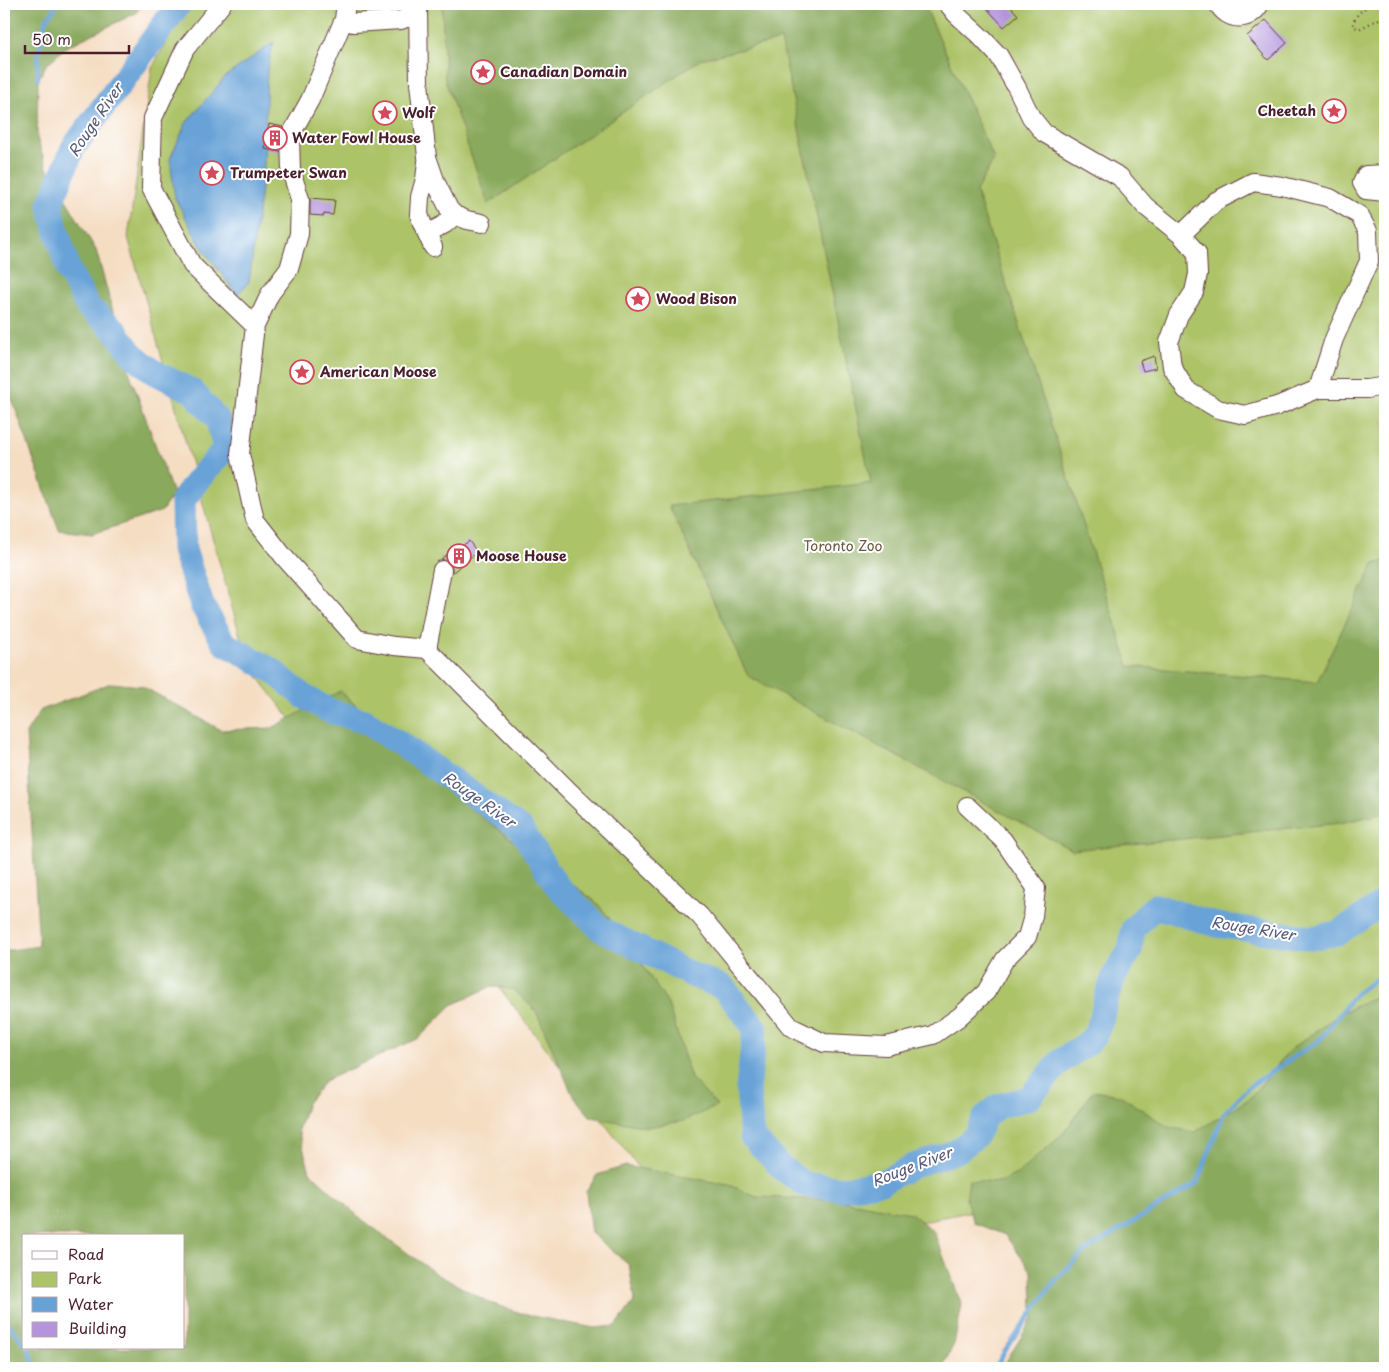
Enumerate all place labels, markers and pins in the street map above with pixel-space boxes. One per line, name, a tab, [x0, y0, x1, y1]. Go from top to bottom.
place icon: Canadian Domain	[470, 59, 496, 85]
place label: Canadian Domain	[500, 61, 627, 82]
place icon: Cheetah	[1321, 98, 1347, 124]
place icon: Wolf	[372, 100, 398, 126]
place label: Cheetah	[1257, 100, 1316, 121]
place label: Wolf	[402, 102, 437, 123]
building icon: Water Fowl House	[262, 125, 288, 151]
place label: Water Fowl House	[292, 127, 421, 148]
place icon: Trumpeter Swan	[199, 160, 225, 186]
place label: Trumpeter Swan	[230, 162, 347, 183]
place icon: Wood Bison	[625, 286, 651, 312]
place label: Wood Bison	[656, 288, 737, 309]
place icon: American Moose	[289, 359, 315, 385]
place label: American Moose	[319, 361, 437, 382]
building icon: Moose House	[446, 543, 472, 569]
place label: Moose House	[476, 545, 567, 566]

